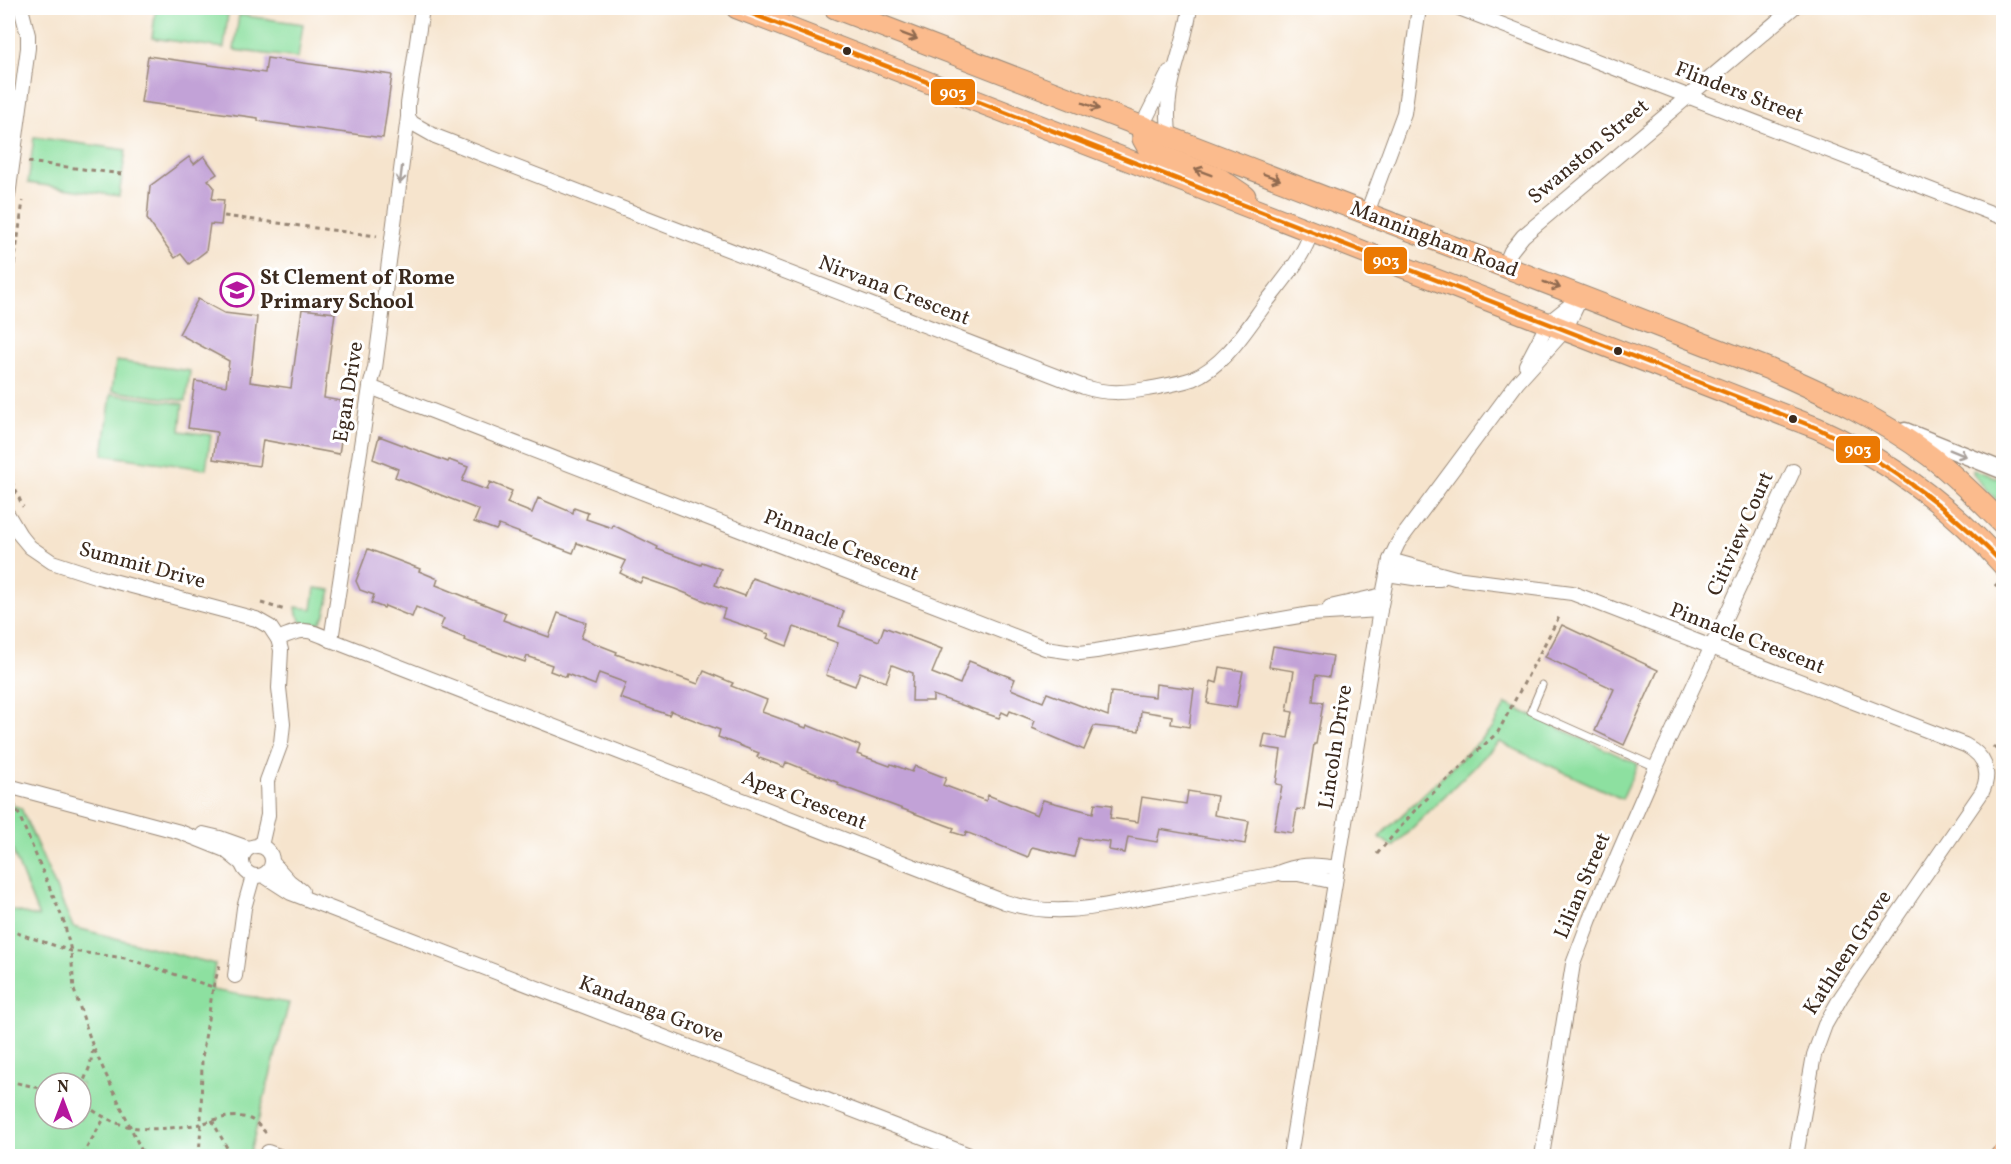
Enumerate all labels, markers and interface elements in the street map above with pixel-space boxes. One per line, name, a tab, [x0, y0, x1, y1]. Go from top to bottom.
one-way arrow	[899, 31, 918, 42]
unlabelled marker	[841, 45, 853, 57]
street label: Flinders Street	[1670, 55, 1808, 131]
line badge: 903	[930, 78, 976, 106]
text: 903	[940, 83, 966, 105]
street label: Swanston Street	[1522, 93, 1656, 211]
one-way arrow	[1081, 101, 1099, 112]
one-way arrow	[396, 165, 407, 185]
one-way arrow	[1194, 166, 1213, 177]
one-way arrow	[1263, 172, 1281, 183]
street label: Manningham Road	[1346, 195, 1522, 285]
line badge: 903	[1363, 246, 1408, 275]
street label: Nirvana Crescent	[814, 249, 974, 333]
text: 903	[1373, 251, 1399, 273]
place label: St Clement of Rome Primary School	[260, 264, 455, 317]
school or university icon: St Clement of Rome Primary School	[219, 272, 255, 308]
one-way arrow	[1542, 281, 1561, 292]
street label: Egan Drive	[327, 339, 371, 445]
unlabelled marker	[1612, 345, 1624, 357]
unlabelled marker	[1787, 413, 1799, 425]
line badge: 903	[1835, 435, 1881, 464]
text: 903	[1845, 440, 1871, 462]
one-way arrow	[1949, 448, 1967, 459]
street label: Citiview Court	[1701, 467, 1781, 601]
street label: Pinnacle Crescent	[759, 503, 923, 589]
street label: Summit Drive	[76, 535, 208, 597]
street label: Pinnacle Crescent	[1665, 596, 1829, 682]
street label: Lincoln Drive	[1312, 683, 1360, 811]
street label: Apex Crescent	[737, 764, 871, 838]
street label: Lilian Street	[1548, 828, 1618, 944]
street label: Kathleen Grove	[1797, 885, 1899, 1021]
street label: Kandanga Grove	[574, 969, 728, 1051]
north arrow	[33, 1071, 93, 1131]
text: N	[57, 1077, 69, 1099]

